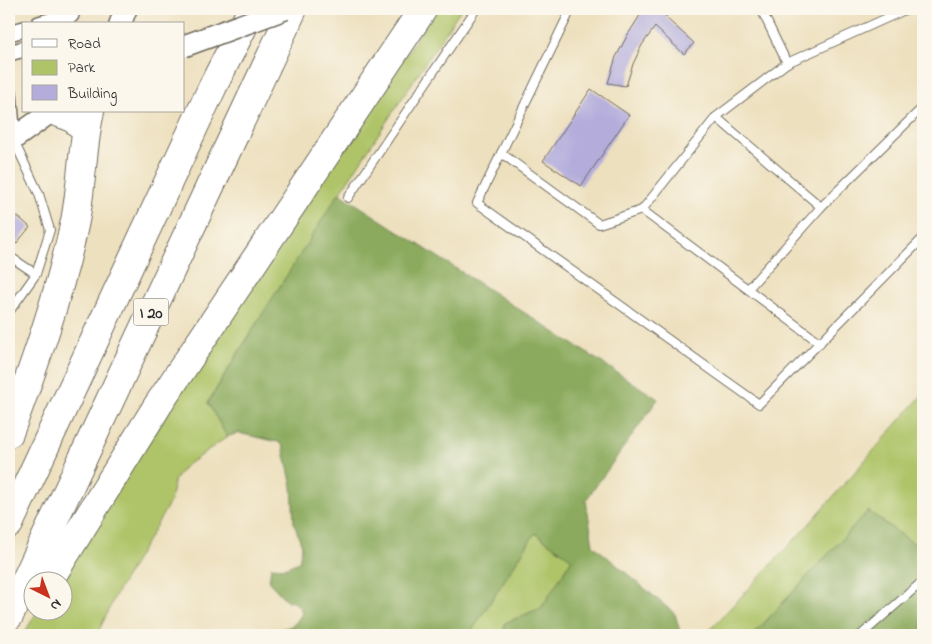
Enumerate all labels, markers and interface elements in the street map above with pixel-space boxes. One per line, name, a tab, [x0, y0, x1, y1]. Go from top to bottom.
legend	[22, 22, 185, 112]
text: Road	[68, 33, 101, 55]
text: Park	[68, 57, 96, 79]
text: Building	[67, 83, 117, 106]
road number: I 20	[134, 298, 168, 326]
north arrow	[22, 572, 72, 622]
text: N	[45, 594, 66, 616]

